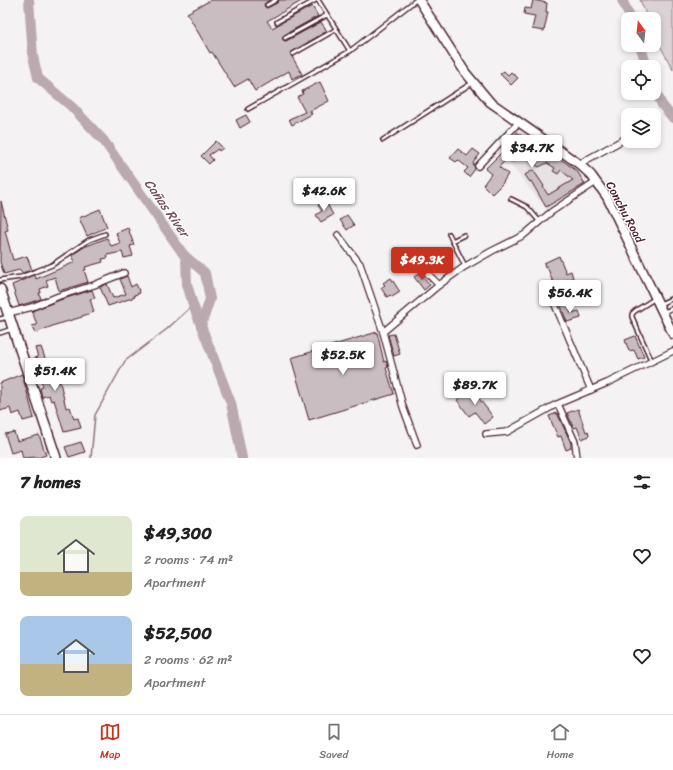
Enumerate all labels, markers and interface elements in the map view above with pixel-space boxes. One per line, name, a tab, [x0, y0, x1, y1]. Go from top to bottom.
north arrow	[621, 12, 661, 52]
map controls	[621, 12, 661, 148]
button: locate	[621, 60, 661, 100]
button: layers	[621, 108, 661, 148]
pin: $34.7K	[499, 135, 565, 169]
text: $34.7K	[510, 136, 554, 159]
water label: Cañas River	[138, 174, 197, 244]
street label: Conchu Road	[599, 177, 651, 248]
pin: $42.6K	[291, 178, 357, 212]
text: $42.6K	[302, 179, 346, 202]
pin: $49.3K	[389, 247, 455, 281]
text: $49.3K	[400, 248, 444, 271]
pin: $56.4K	[537, 280, 603, 314]
text: $56.4K	[548, 281, 592, 304]
pin: $52.5K	[310, 342, 376, 376]
text: $52.5K	[321, 343, 365, 366]
pin: $51.4K	[22, 358, 88, 392]
text: $51.4K	[34, 359, 76, 382]
pin: $89.7K	[442, 372, 508, 406]
text: $89.7K	[453, 373, 497, 396]
text: 7 homes	[20, 467, 80, 497]
icon: filters	[631, 471, 653, 493]
text: $49,300	[144, 518, 212, 548]
icon: home	[52, 532, 100, 580]
icon: heart	[631, 545, 653, 567]
text: 2 rooms · 74 m²	[144, 548, 233, 571]
text: Apartment	[144, 571, 205, 594]
text: $52,500	[144, 618, 212, 648]
icon: home	[52, 632, 100, 680]
icon: heart	[631, 645, 653, 667]
text: 2 rooms · 62 m²	[144, 648, 232, 671]
text: Apartment	[144, 671, 205, 694]
tab: Map	[99, 721, 121, 764]
tab: Saved	[319, 721, 348, 764]
tab: Home	[546, 721, 574, 764]

